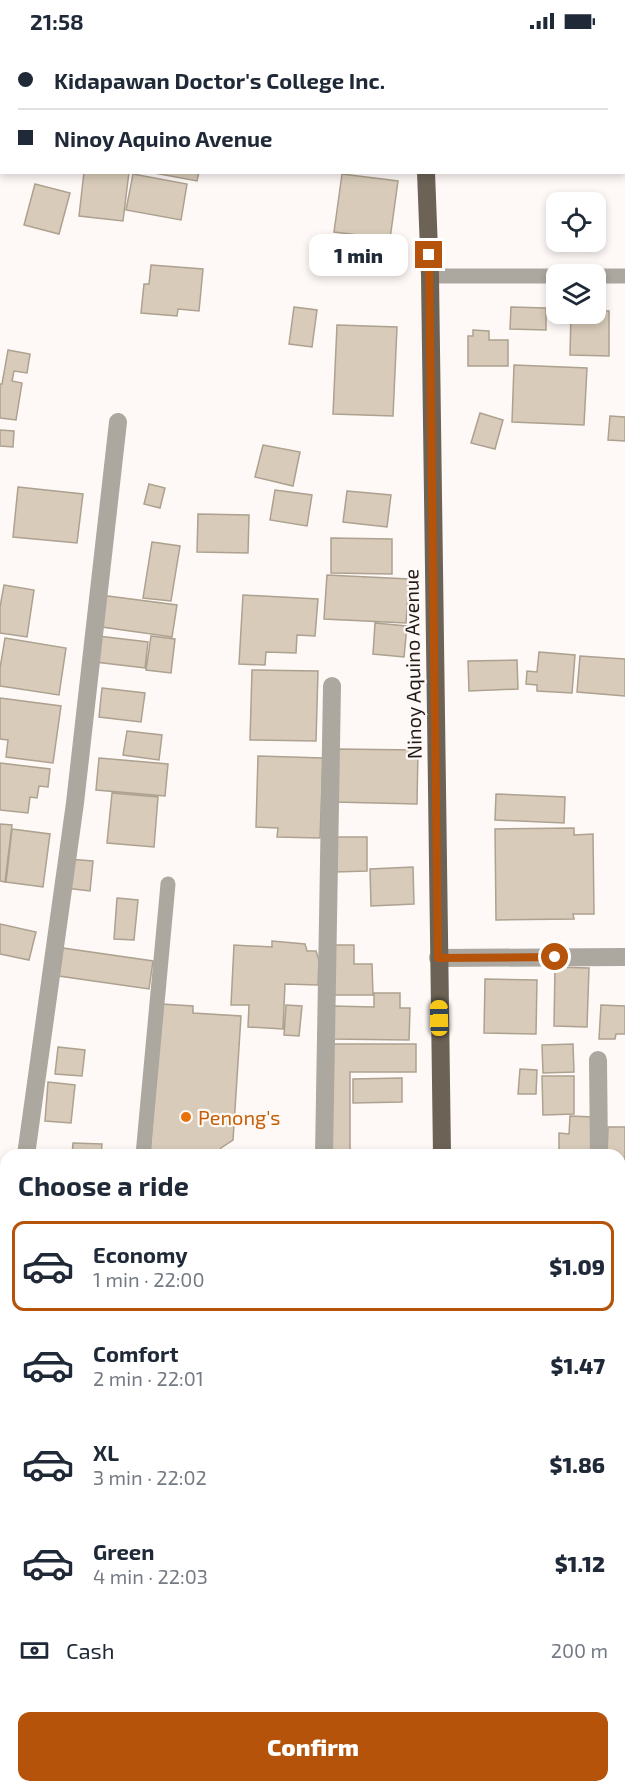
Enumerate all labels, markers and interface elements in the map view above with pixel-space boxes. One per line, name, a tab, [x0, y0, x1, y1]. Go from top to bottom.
text: 21:58	[30, 8, 84, 34]
text: Kidapawan Doctor's College Inc.	[54, 67, 385, 93]
text: Ninoy Aquino Avenue	[54, 125, 272, 151]
map controls	[546, 192, 606, 324]
button: locate	[546, 192, 606, 252]
callout: 1 min	[309, 234, 408, 276]
route end	[415, 241, 442, 268]
text: 1 min	[334, 243, 383, 267]
button: layers	[546, 264, 606, 324]
street label: Ninoy Aquino Avenue	[398, 569, 426, 759]
route start	[541, 943, 568, 970]
car	[430, 1000, 448, 1036]
place label: Penong's	[198, 1105, 281, 1129]
marker: Penong's	[179, 1110, 193, 1124]
text: Choose a ride	[18, 1169, 189, 1201]
icon: car	[21, 1239, 75, 1293]
text: Economy	[93, 1241, 188, 1267]
text: $1.09	[549, 1253, 605, 1279]
text: 1 min · 22:00	[93, 1267, 204, 1291]
icon: car	[21, 1338, 75, 1392]
text: Comfort	[93, 1340, 178, 1366]
text: $1.47	[551, 1352, 605, 1378]
text: 2 min · 22:01	[93, 1366, 204, 1390]
icon: car	[21, 1437, 75, 1491]
text: XL	[93, 1439, 119, 1465]
text: $1.86	[549, 1451, 605, 1477]
text: 3 min · 22:02	[93, 1465, 207, 1489]
icon: car	[21, 1536, 75, 1590]
text: Green	[93, 1538, 155, 1564]
text: $1.12	[555, 1550, 605, 1576]
text: 4 min · 22:03	[93, 1564, 208, 1588]
icon: cash	[18, 1634, 51, 1667]
text: Cash	[66, 1637, 115, 1663]
text: 200 m	[551, 1638, 608, 1662]
button: Confirm	[18, 1712, 608, 1781]

